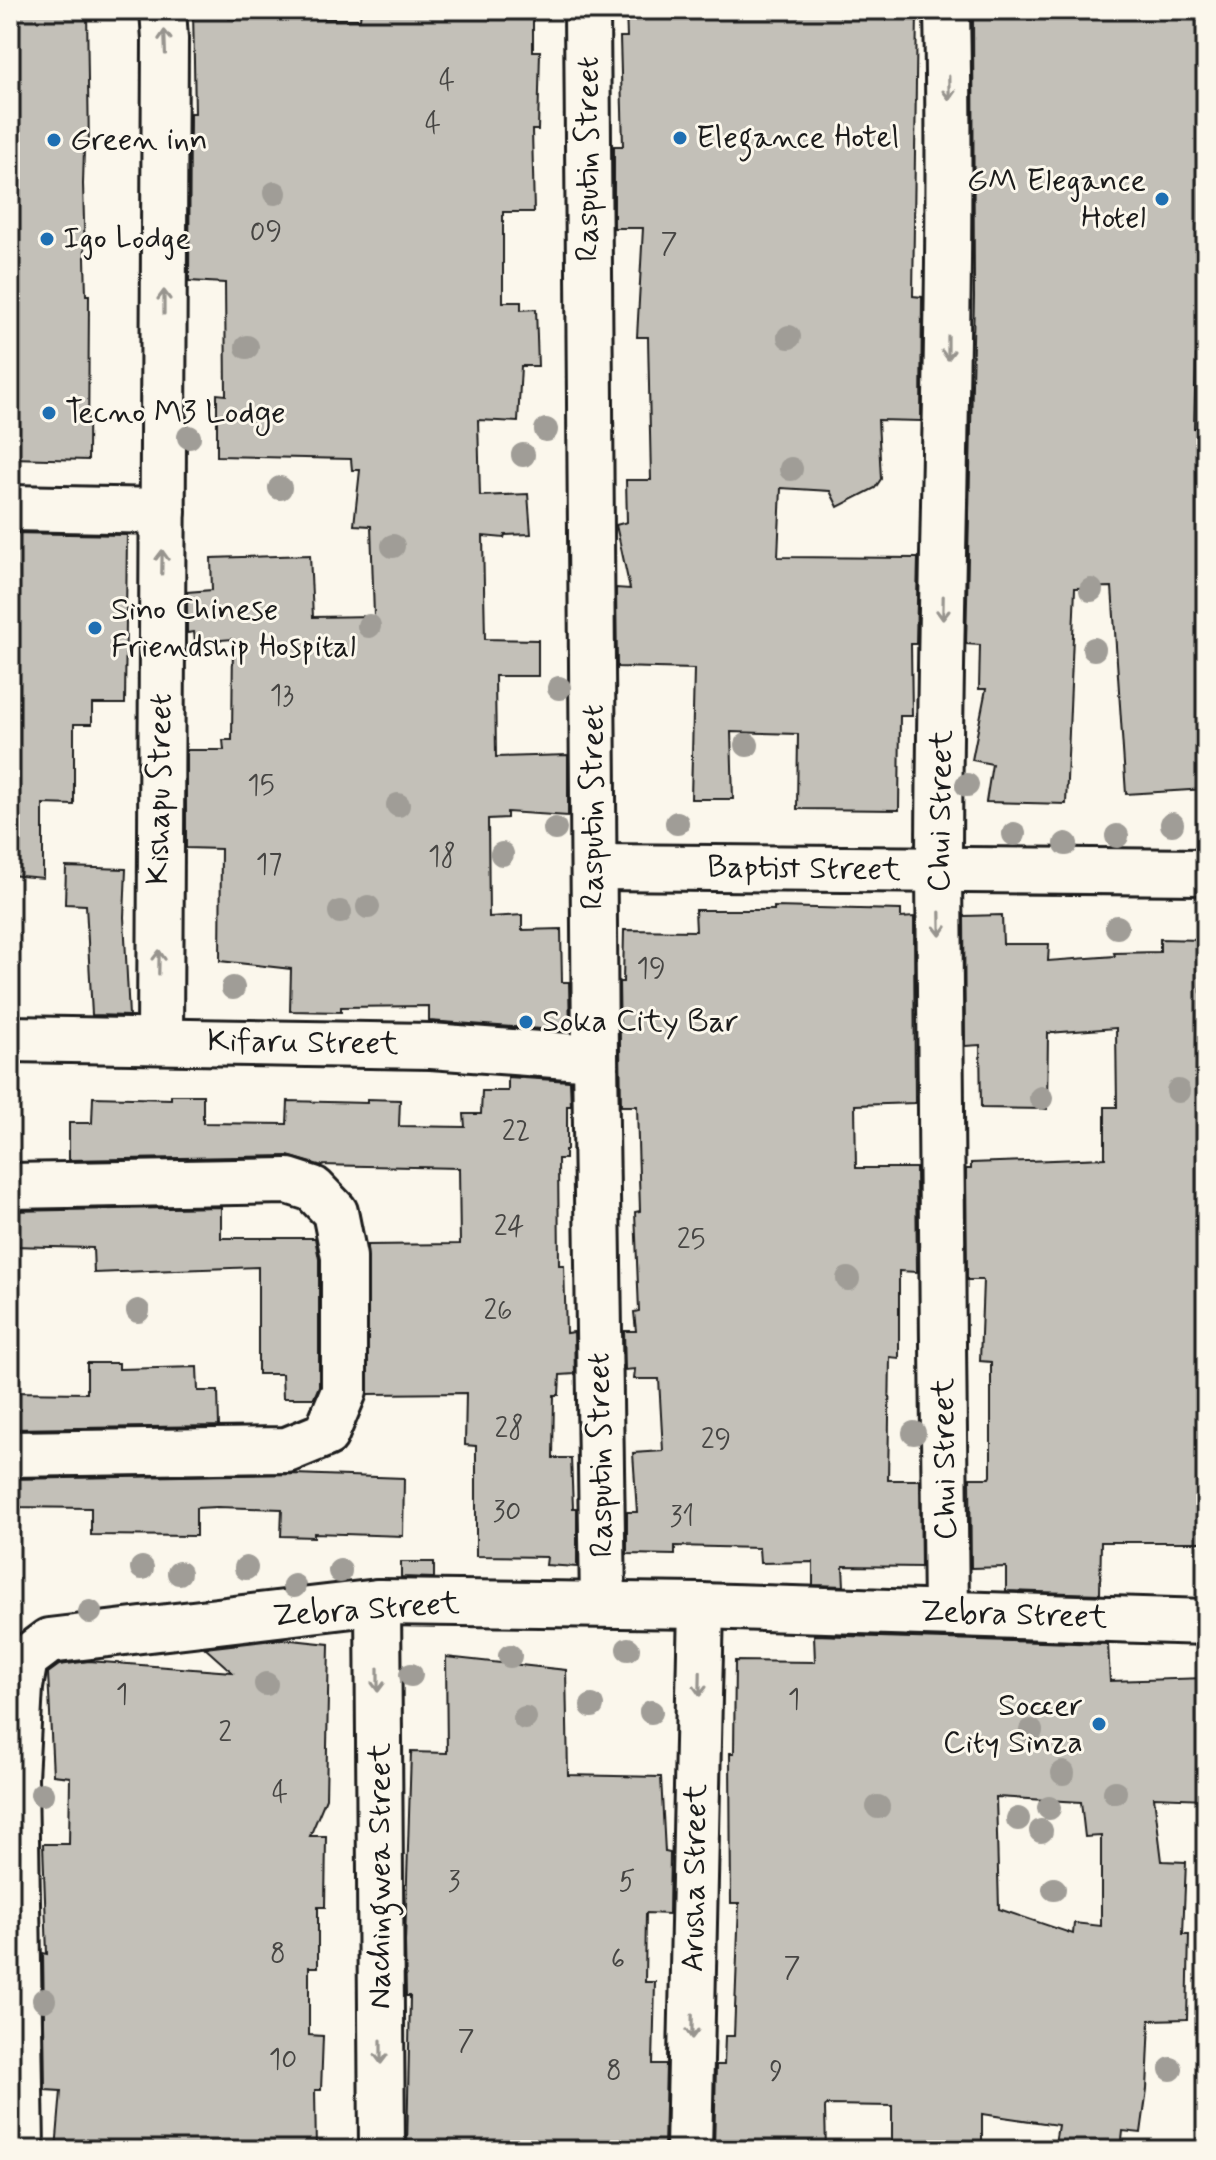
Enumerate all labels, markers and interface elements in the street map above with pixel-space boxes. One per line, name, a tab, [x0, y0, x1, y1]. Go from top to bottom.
one-way arrow	[157, 29, 172, 56]
street label: Rasputin Street	[567, 56, 609, 262]
house number: 4	[439, 63, 455, 100]
one-way arrow	[941, 74, 956, 101]
house number: 4	[425, 106, 441, 143]
place label: Elegance Hotel	[696, 117, 900, 162]
place label: Green inn	[70, 119, 208, 161]
marker: Elegance Hotel	[671, 129, 689, 147]
marker: Green inn	[45, 131, 63, 149]
place label: GM Elegance Hotel	[967, 160, 1146, 239]
marker: GM Elegance Hotel	[1153, 190, 1171, 208]
house number: 09	[250, 214, 282, 251]
place label: Igo Lodge	[63, 218, 191, 260]
house number: 7	[661, 226, 678, 263]
marker: Igo Lodge	[38, 230, 56, 248]
one-way arrow	[156, 289, 172, 316]
one-way arrow	[940, 334, 955, 361]
place label: Tecno M3 Lodge	[65, 392, 286, 436]
marker: Tecno M3 Lodge	[40, 404, 58, 422]
one-way arrow	[154, 549, 170, 576]
place label: Sino Chinese Friendship Hospital	[111, 589, 356, 668]
one-way arrow	[936, 594, 951, 621]
marker: Sino Chinese Friendship Hospital	[86, 619, 104, 637]
house number: 13	[270, 678, 294, 715]
street label: Kishapu Street	[137, 693, 183, 885]
street label: Rasputin Street	[572, 704, 614, 910]
street label: Chui Street	[919, 729, 963, 893]
house number: 15	[247, 768, 275, 805]
house number: 18	[428, 839, 456, 876]
street label: Baptist Street	[707, 846, 901, 892]
house number: 17	[256, 847, 282, 884]
one-way arrow	[932, 910, 947, 937]
one-way arrow	[151, 949, 167, 976]
house number: 19	[636, 951, 666, 988]
place label: Soka City Bar	[542, 1001, 739, 1043]
marker: Soka City Bar	[517, 1013, 535, 1031]
street label: Kifaru Street	[207, 1020, 399, 1066]
house number: 22	[502, 1114, 530, 1151]
house number: 24	[494, 1209, 524, 1246]
house number: 25	[677, 1222, 705, 1259]
house number: 26	[483, 1293, 513, 1330]
street label: Rasputin Street	[578, 1352, 624, 1558]
street label: Chui Street	[923, 1377, 967, 1541]
house number: 28	[494, 1411, 524, 1448]
house number: 29	[701, 1422, 731, 1459]
house number: 30	[493, 1494, 521, 1531]
house number: 31	[670, 1499, 694, 1536]
street label: Zebra Street	[271, 1583, 461, 1637]
street label: Zebra Street	[920, 1591, 1109, 1639]
one-way arrow	[370, 1666, 386, 1693]
one-way arrow	[692, 1670, 707, 1697]
house number: 1	[116, 1677, 128, 1714]
house number: 1	[788, 1682, 800, 1719]
place label: Soccer City Sinza	[943, 1685, 1083, 1764]
house number: 2	[218, 1715, 232, 1752]
marker: Soccer City Sinza	[1090, 1715, 1108, 1733]
street label: Nachingwea Street	[359, 1742, 404, 2009]
house number: 4	[272, 1775, 288, 1812]
street label: Arusha Street	[672, 1783, 718, 1973]
house number: 3	[448, 1864, 461, 1901]
house number: 5	[619, 1864, 635, 1901]
house number: 8	[270, 1936, 286, 1973]
house number: 6	[611, 1942, 625, 1979]
house number: 7	[784, 1950, 801, 1987]
one-way arrow	[684, 2013, 700, 2040]
house number: 7	[458, 2023, 475, 2060]
one-way arrow	[373, 2038, 389, 2065]
house number: 10	[269, 2042, 297, 2079]
house number: 8	[606, 2053, 622, 2090]
house number: 9	[769, 2054, 783, 2091]

